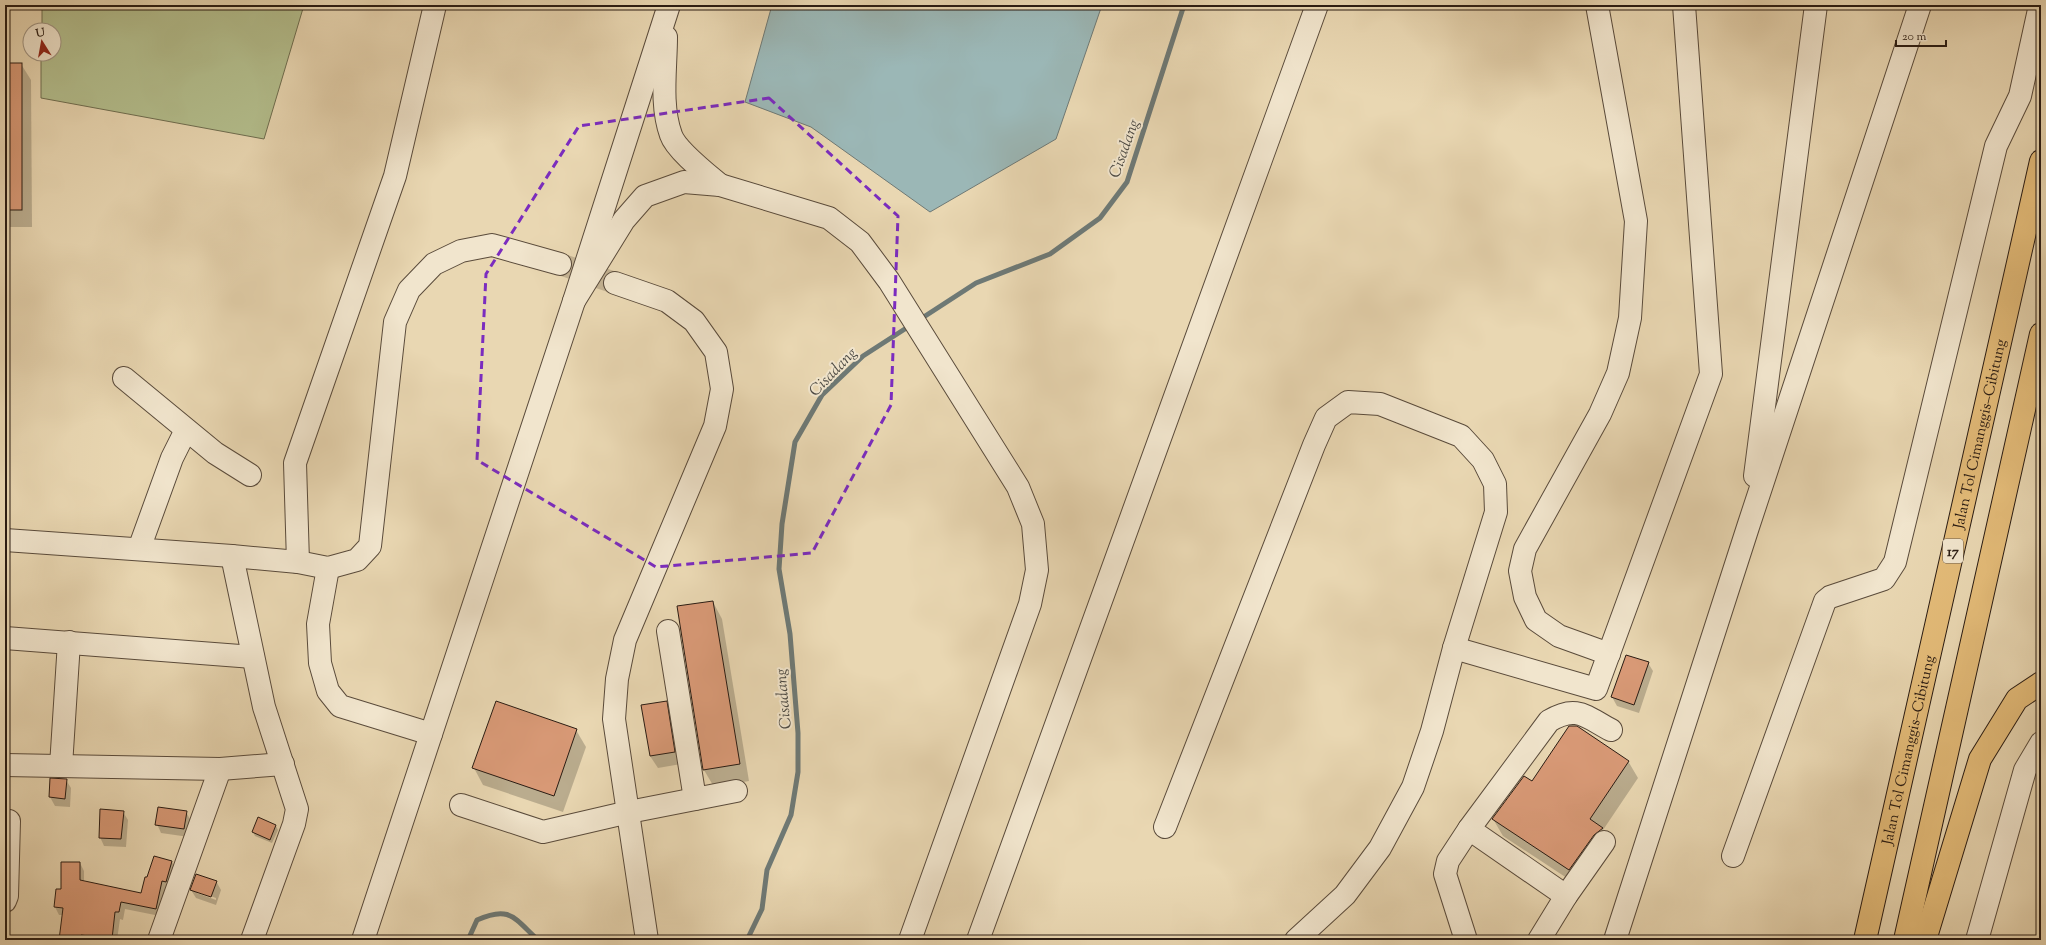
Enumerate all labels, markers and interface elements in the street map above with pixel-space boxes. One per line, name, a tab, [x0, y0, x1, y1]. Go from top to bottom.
north arrow	[22, 22, 62, 62]
scale bar	[1896, 22, 1946, 48]
text: U	[33, 24, 46, 42]
text: 20 m	[1902, 28, 1927, 46]
water label: Cisadang	[1104, 116, 1147, 181]
street label: Jalan Tol Cimanggis–Cibitung	[1949, 337, 2012, 532]
water label: Cisadang	[804, 343, 863, 403]
road number: 17	[1943, 539, 1963, 563]
street label: Jalan Tol Cimanggis–Cibitung	[1878, 653, 1941, 848]
water label: Cisadang	[770, 667, 799, 730]

